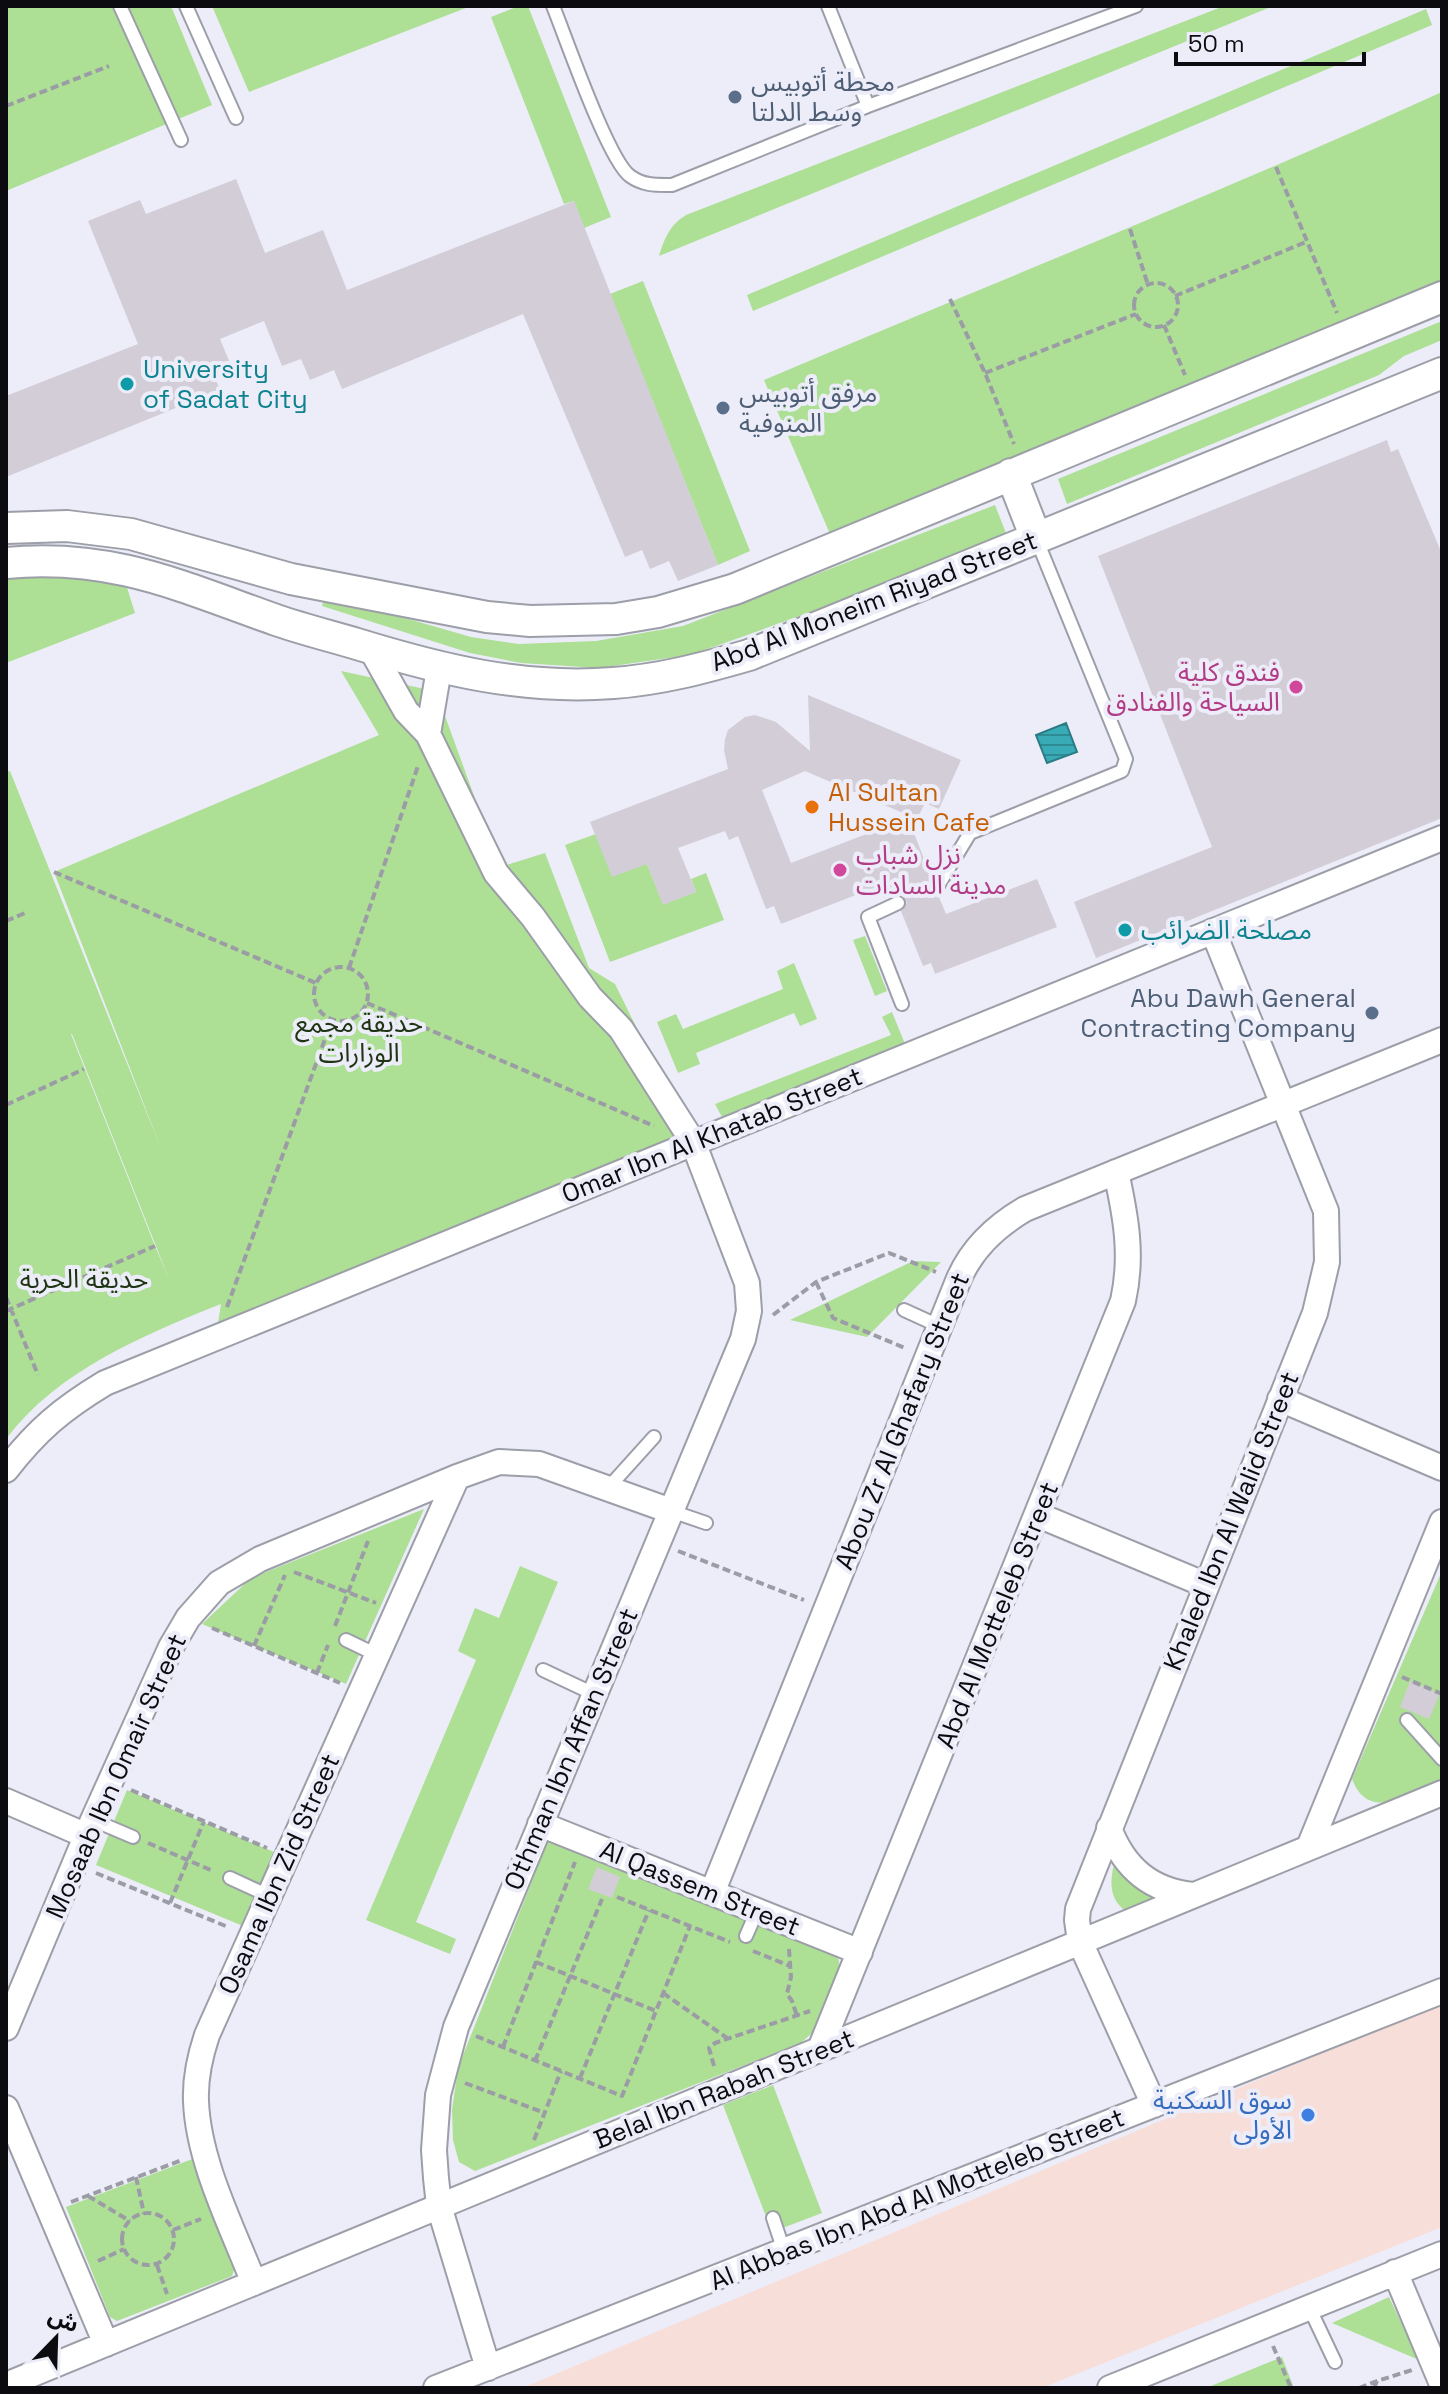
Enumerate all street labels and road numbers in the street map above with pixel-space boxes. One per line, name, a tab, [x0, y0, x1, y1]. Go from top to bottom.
street label: Abd Al Moneim Riyad Street	[706, 523, 1042, 679]
street label: Omar Ibn Al Khatab Street	[557, 1059, 867, 1211]
street label: Abou Zr Al Ghafary Street	[827, 1267, 977, 1575]
street label: Khaled Ibn Al Walid Street	[1155, 1366, 1307, 1676]
street label: Abd Al Motteleb Street	[928, 1477, 1066, 1753]
street label: Othman Ibn Affan Street	[496, 1603, 646, 1895]
street label: Mosaab Ibn Omair Street	[38, 1628, 194, 1924]
street label: Osama Ibn Zid Street	[211, 1748, 347, 2000]
street label: Al Qassem Street	[595, 1832, 805, 1944]
street label: Belal Ibn Rabah Street	[589, 2021, 859, 2157]
street label: Al Abbas Ibn Abd Al Motteleb Street	[705, 2100, 1129, 2298]

